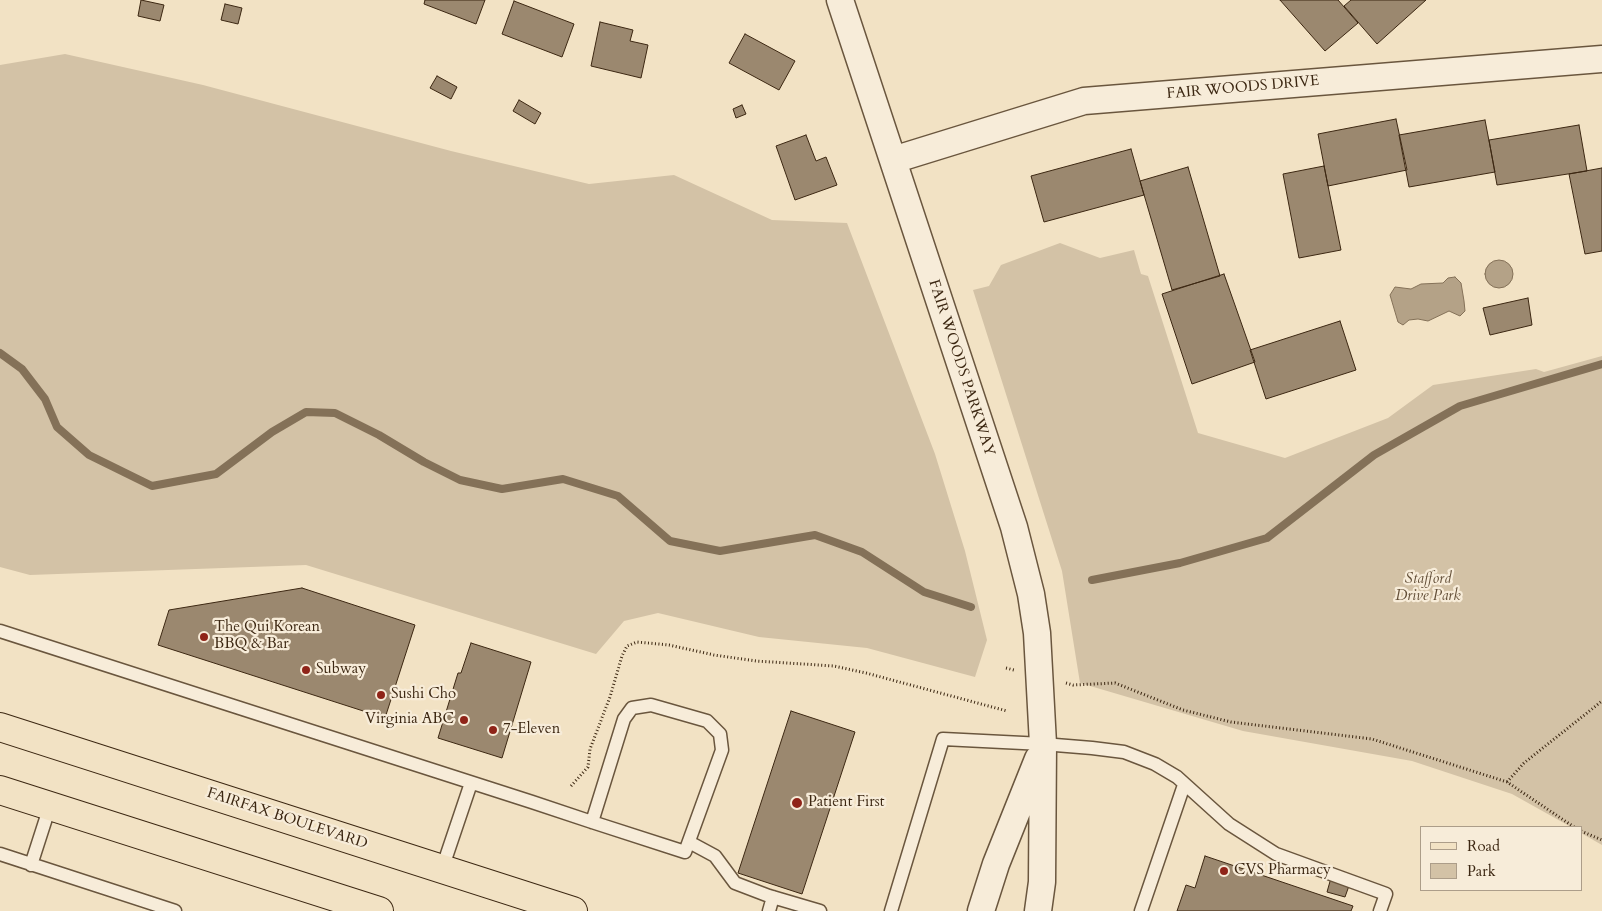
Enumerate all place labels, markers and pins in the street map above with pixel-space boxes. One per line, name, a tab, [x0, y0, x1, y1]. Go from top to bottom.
place label: The Qui Korean BBQ & Bar	[214, 619, 320, 654]
marker: The Qui Korean BBQ & Bar	[198, 631, 210, 643]
place label: Subway	[316, 661, 366, 679]
marker: Subway	[300, 664, 312, 676]
place label: Sushi Cho	[391, 686, 456, 704]
marker: Sushi Cho	[375, 689, 387, 701]
place label: Virginia ABC	[365, 711, 454, 729]
marker: Virginia ABC	[458, 714, 470, 726]
place label: 7-Eleven	[503, 721, 560, 739]
marker: 7-Eleven	[487, 724, 499, 736]
place label: Patient First	[808, 794, 884, 812]
marker: Patient First	[790, 796, 804, 810]
place label: CVS Pharmacy	[1234, 862, 1331, 880]
marker: CVS Pharmacy	[1218, 865, 1230, 877]

